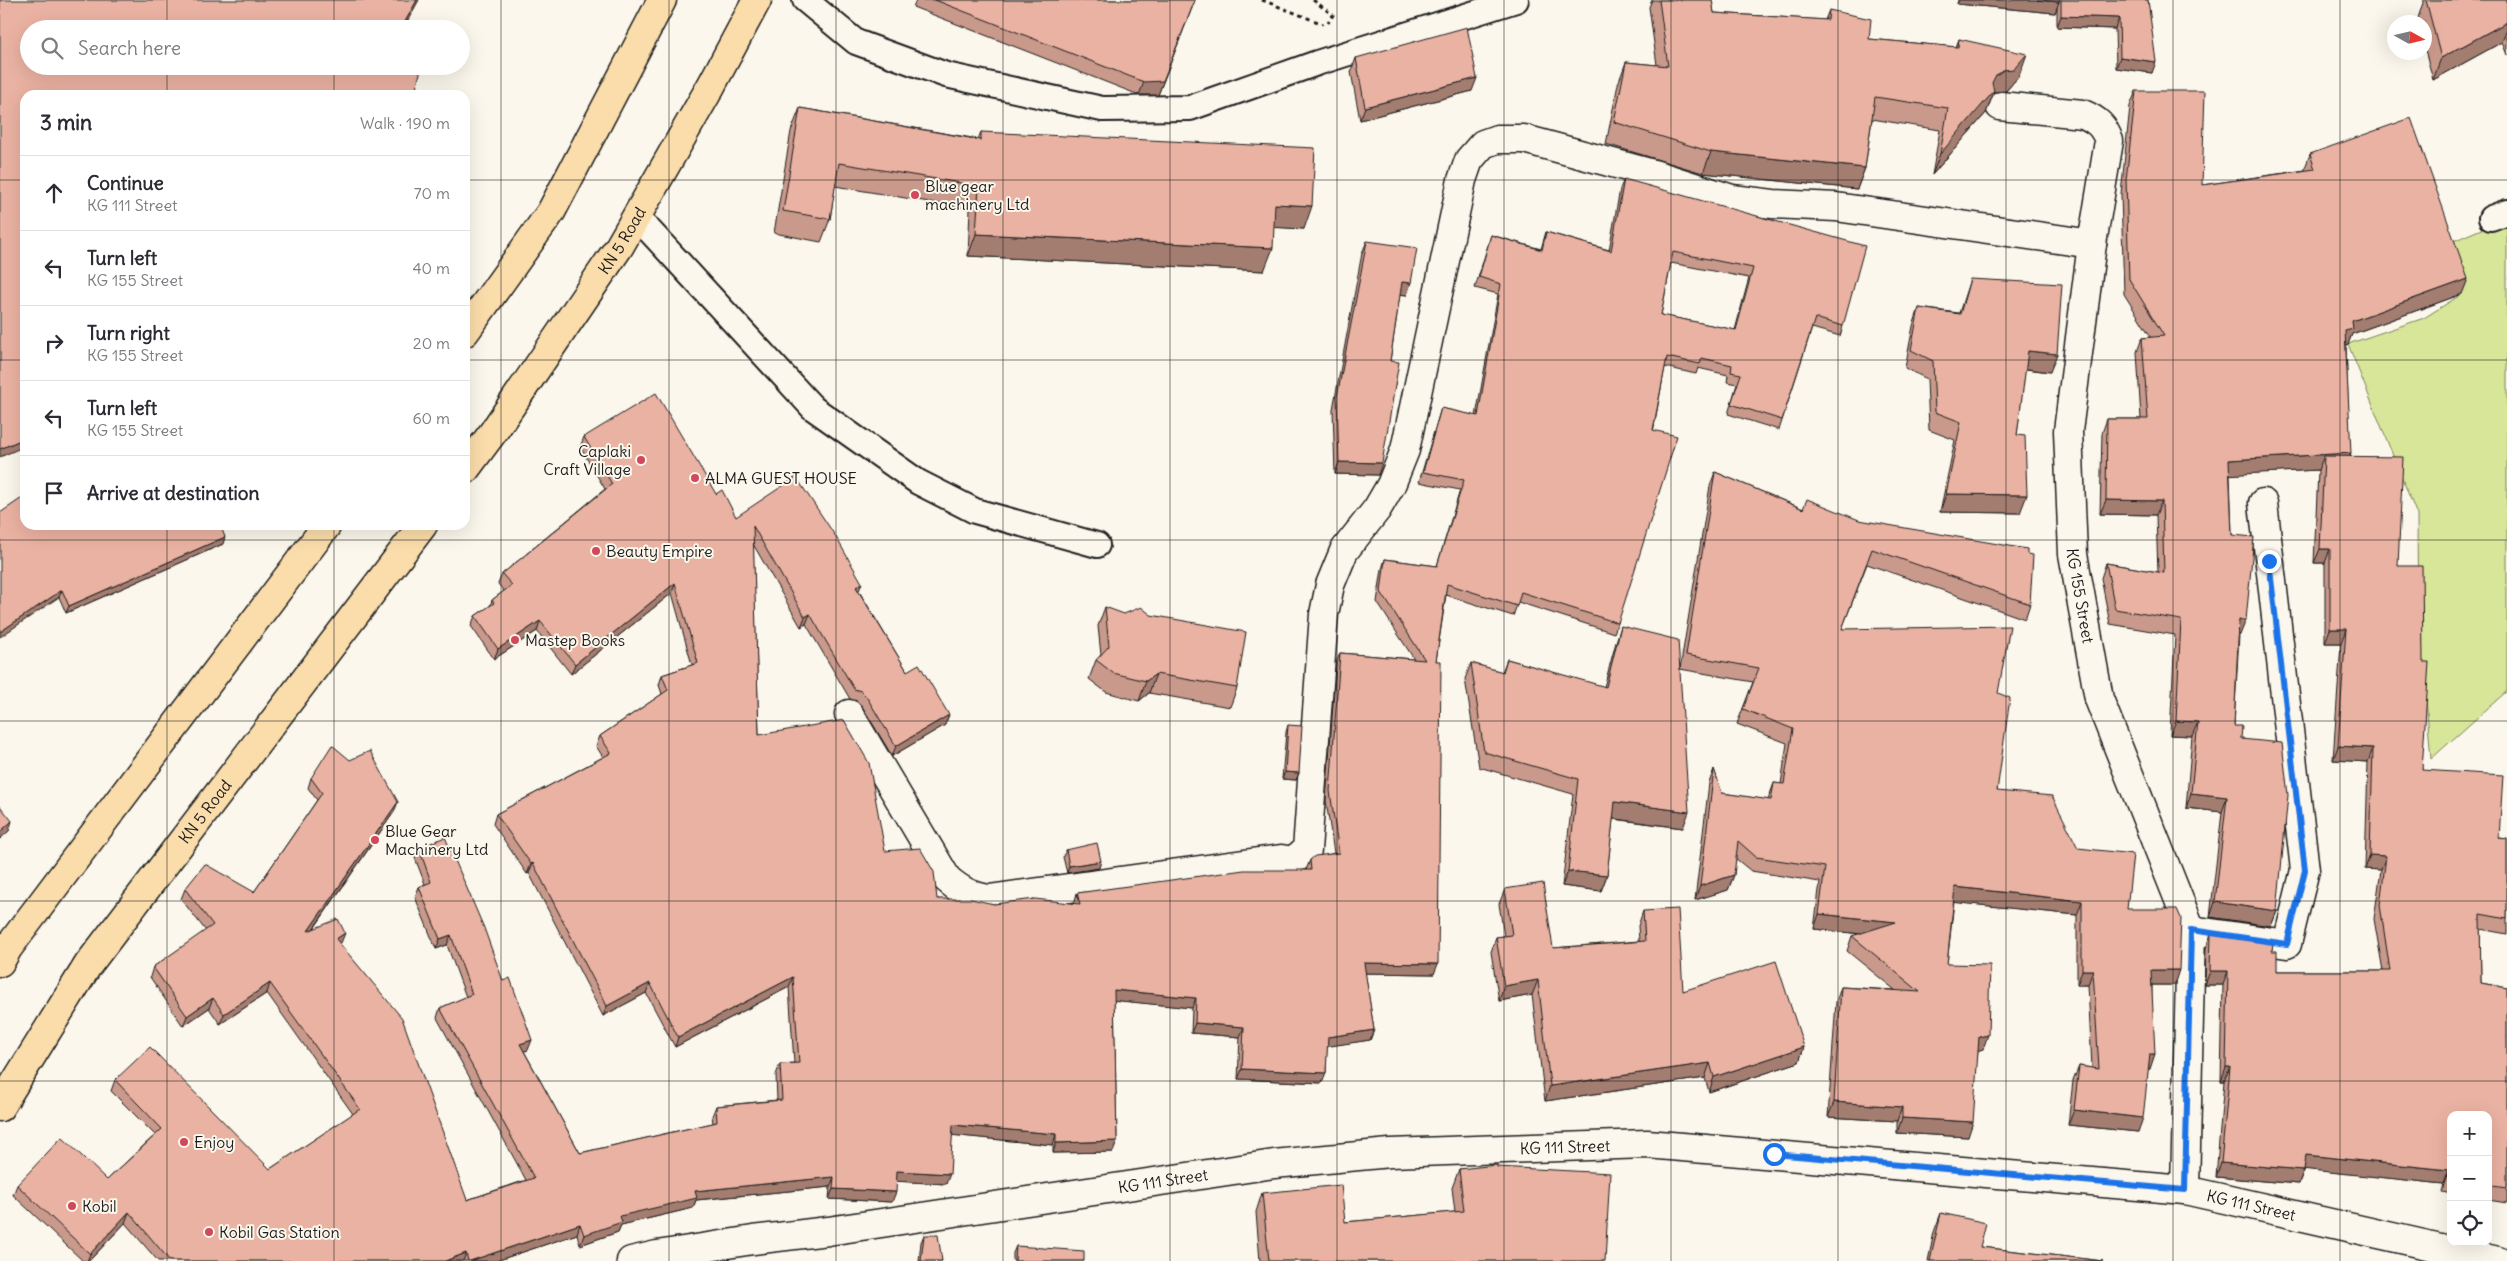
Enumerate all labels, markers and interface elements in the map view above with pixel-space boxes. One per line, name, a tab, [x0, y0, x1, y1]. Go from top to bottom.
north arrow	[2387, 15, 2432, 60]
search box	[20, 20, 470, 75]
icon: search	[38, 34, 66, 62]
text: Search here	[78, 36, 181, 60]
text: 3 min	[40, 109, 92, 136]
text: Walk · 190 m	[360, 113, 450, 133]
text: Continue	[87, 171, 164, 195]
place label: Blue gear machinery Ltd	[925, 176, 1030, 214]
icon: ahead	[40, 179, 68, 207]
text: 70 m	[414, 183, 450, 203]
marker: Blue gear machinery Ltd	[909, 189, 921, 201]
text: KG 111 Street	[87, 195, 177, 215]
street label: KN 5 Road	[593, 203, 650, 278]
text: Turn left	[87, 246, 157, 270]
icon: left	[40, 254, 68, 282]
text: 40 m	[412, 258, 450, 278]
text: KG 155 Street	[87, 270, 183, 290]
text: Turn right	[87, 321, 170, 345]
icon: right	[40, 329, 68, 357]
text: 20 m	[413, 333, 450, 353]
text: KG 155 Street	[87, 345, 183, 365]
text: Turn left	[87, 396, 157, 420]
icon: left	[40, 404, 68, 432]
text: 60 m	[412, 408, 450, 428]
text: KG 155 Street	[87, 420, 183, 440]
place label: Caplaki Craft Village	[543, 441, 631, 479]
marker: Caplaki Craft Village	[635, 454, 647, 466]
place label: ALMA GUEST HOUSE	[705, 468, 857, 488]
marker: ALMA GUEST HOUSE	[689, 472, 701, 484]
icon: arrive	[40, 479, 68, 507]
text: Arrive at destination	[87, 481, 260, 505]
place label: Beauty Empire	[606, 541, 713, 561]
marker: Beauty Empire	[590, 545, 602, 557]
street label: KG 155 Street	[2063, 548, 2099, 645]
route end	[2258, 550, 2281, 573]
place label: Mastep Books	[525, 630, 625, 650]
marker: Mastep Books	[509, 634, 521, 646]
street label: KN 5 Road	[174, 775, 236, 848]
place label: Blue Gear Machinery Ltd	[385, 821, 488, 859]
marker: Blue Gear Machinery Ltd	[369, 834, 381, 846]
map controls	[2447, 1111, 2492, 1246]
button: +	[2447, 1111, 2492, 1156]
place label: Enjoy	[194, 1132, 234, 1152]
street label: KG 111 Street	[1519, 1135, 1611, 1158]
marker: Enjoy	[178, 1136, 190, 1148]
route start	[1763, 1143, 1786, 1166]
button: −	[2447, 1156, 2492, 1201]
street label: KG 111 Street	[1117, 1164, 1210, 1197]
street label: KG 111 Street	[2205, 1185, 2298, 1225]
place label: Kobil	[82, 1196, 117, 1216]
marker: Kobil	[66, 1200, 78, 1212]
button: locate	[2447, 1201, 2492, 1246]
place label: Kobil Gas Station	[219, 1222, 340, 1242]
marker: Kobil Gas Station	[203, 1226, 215, 1238]

